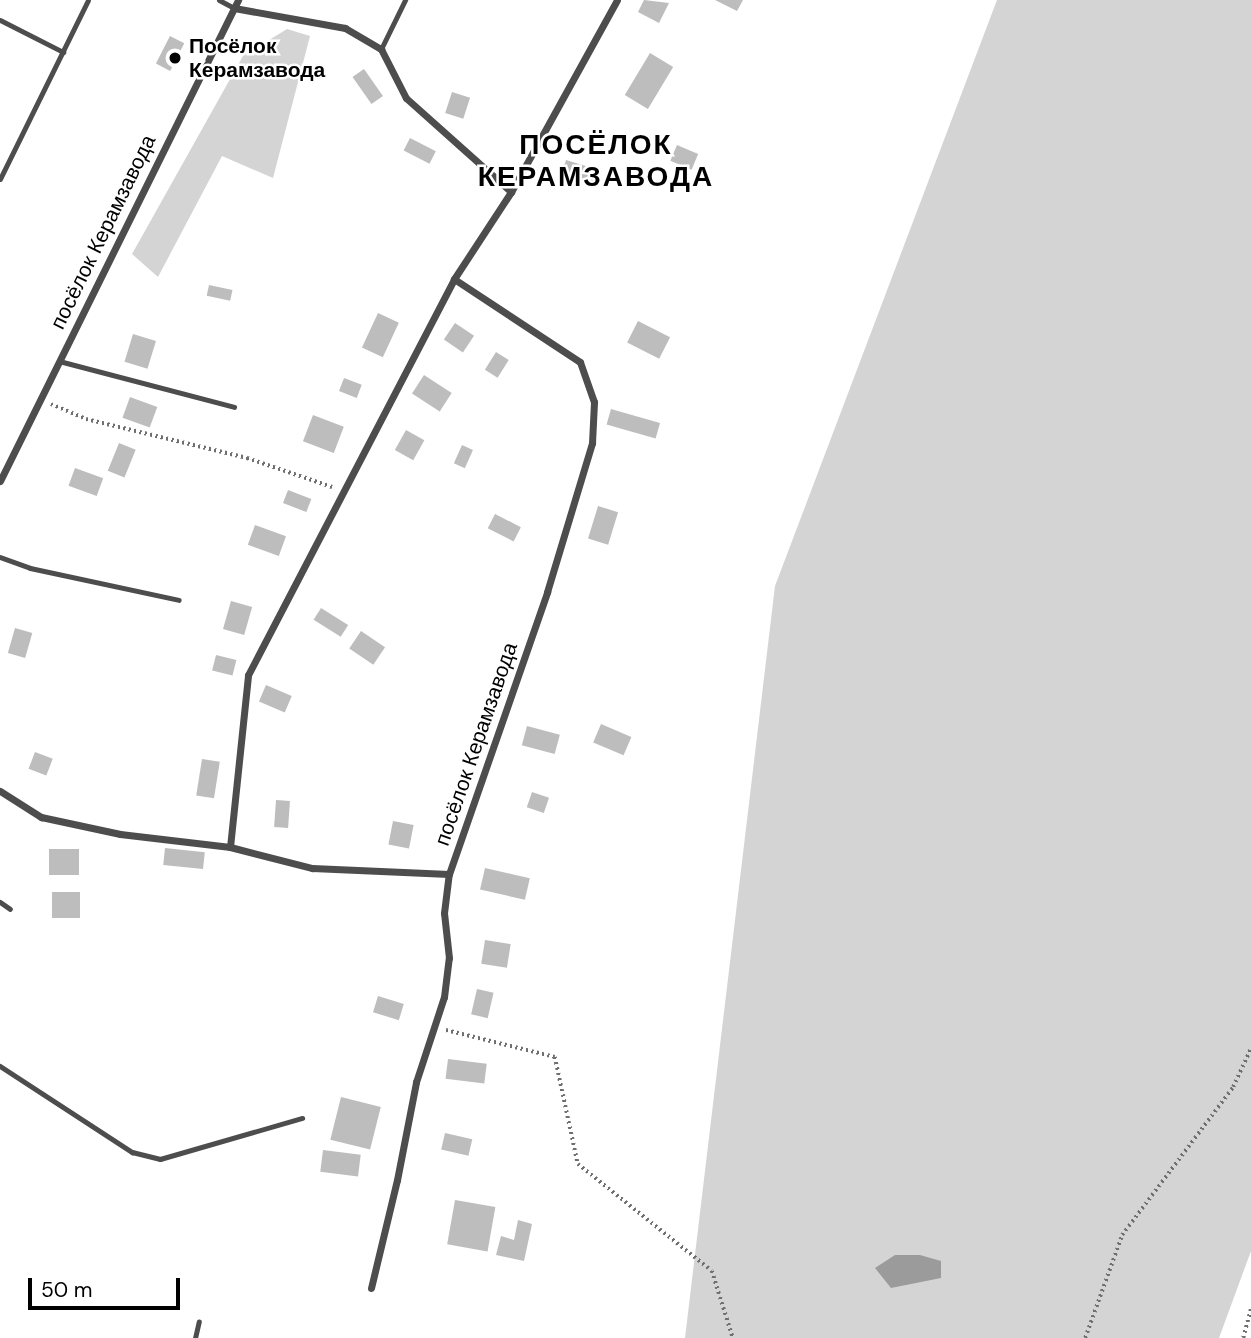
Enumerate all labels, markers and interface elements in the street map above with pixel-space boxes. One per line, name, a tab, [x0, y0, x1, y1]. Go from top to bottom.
place label: Посёлок Керамзавода	[189, 33, 325, 83]
marker: Посёлок Керамзавода	[167, 50, 183, 66]
district label: ПОСЁЛОК КЕРАМЗАВОДА	[479, 128, 713, 194]
street label: посёлок Керамзавода	[45, 131, 161, 333]
street label: посёлок Керамзавода	[429, 639, 523, 849]
scale bar	[32, 1264, 184, 1308]
text: 50 m	[41, 1276, 92, 1304]

